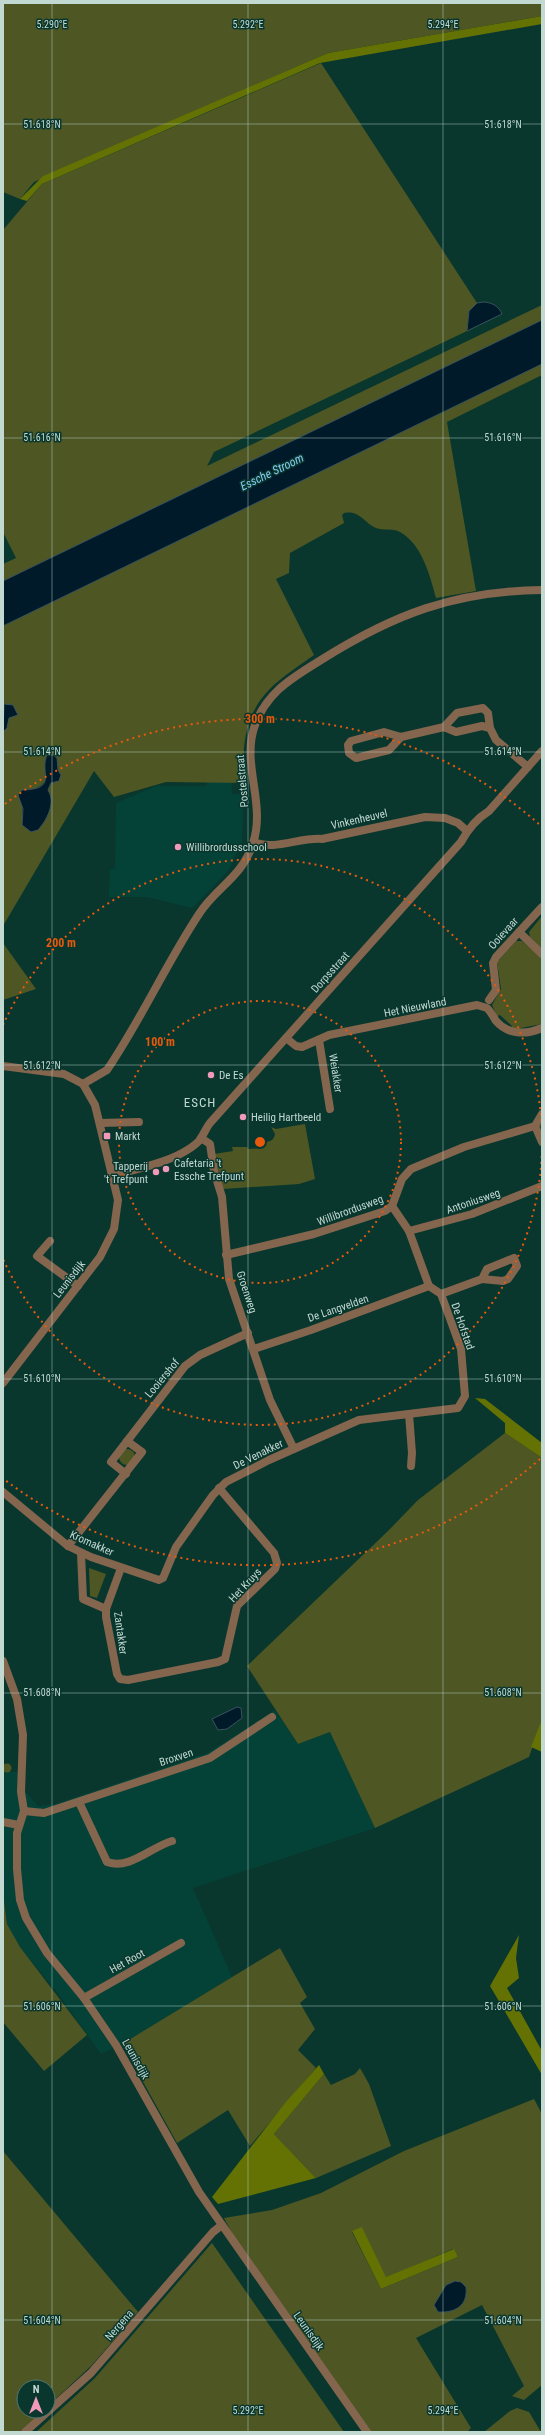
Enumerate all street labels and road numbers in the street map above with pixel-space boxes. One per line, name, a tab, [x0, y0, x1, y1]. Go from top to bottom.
street label: Postelstraat	[234, 754, 251, 808]
street label: Vinkenheuvel	[330, 807, 389, 832]
street label: Ooievaar	[486, 914, 521, 952]
street label: Dorpsstraat	[309, 949, 352, 996]
street label: Het Nieuwland	[383, 995, 447, 1020]
street label: Weiakker	[326, 1053, 345, 1094]
street label: Antoniusweg	[444, 1186, 502, 1217]
street label: Willibrordusweg	[315, 1192, 385, 1228]
street label: Leunisdijk	[51, 1258, 88, 1301]
street label: Groenweg	[234, 1269, 259, 1315]
street label: De Langvelden	[306, 1292, 370, 1325]
street label: De Hofstad	[448, 1301, 477, 1351]
street label: Looiershof	[142, 1356, 183, 1400]
street label: De Venakker	[231, 1436, 286, 1472]
street label: Kromakker	[68, 1528, 116, 1559]
street label: Het Kruys	[226, 1566, 264, 1605]
street label: Zantakker	[111, 1611, 130, 1656]
street label: Broxven	[158, 1746, 195, 1769]
street label: Het Root	[108, 1947, 147, 1976]
street label: Leunisdijk	[119, 2037, 152, 2082]
street label: Nergena	[103, 2307, 136, 2343]
street label: Leunisdijk	[291, 2310, 327, 2353]

